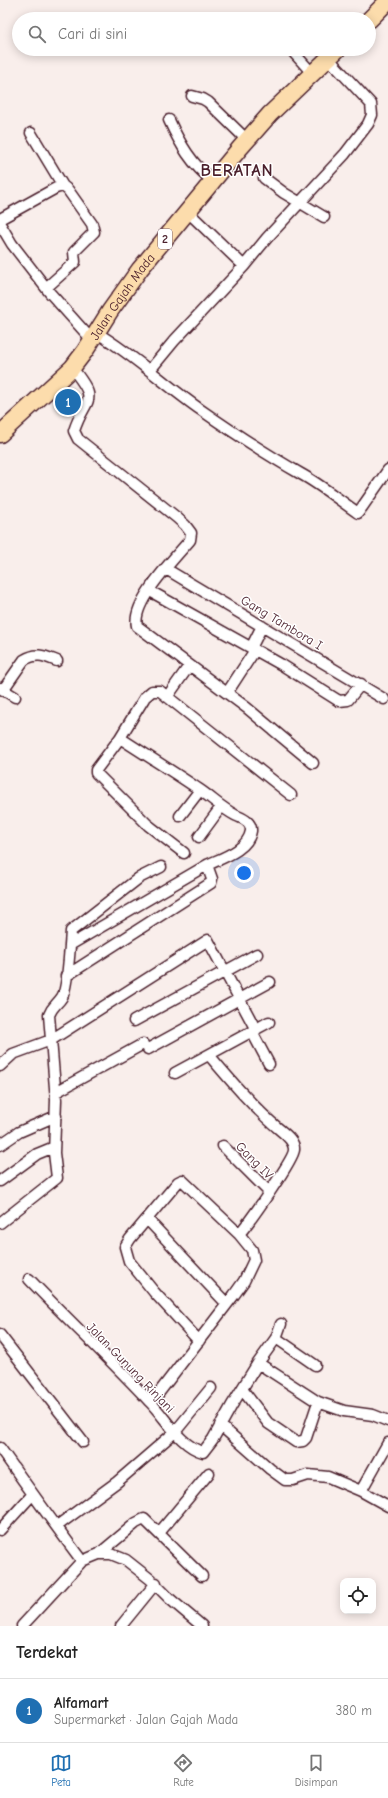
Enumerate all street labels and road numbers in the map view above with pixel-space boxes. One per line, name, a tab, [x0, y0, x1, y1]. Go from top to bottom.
road number: 2	[158, 229, 172, 249]
street label: Jalan Gajah Mada	[87, 250, 158, 343]
street label: Gang Tambora I	[238, 592, 325, 653]
street label: Gang IV	[233, 1139, 276, 1182]
street label: Jalan Gunung Rinjani	[84, 1319, 178, 1416]

